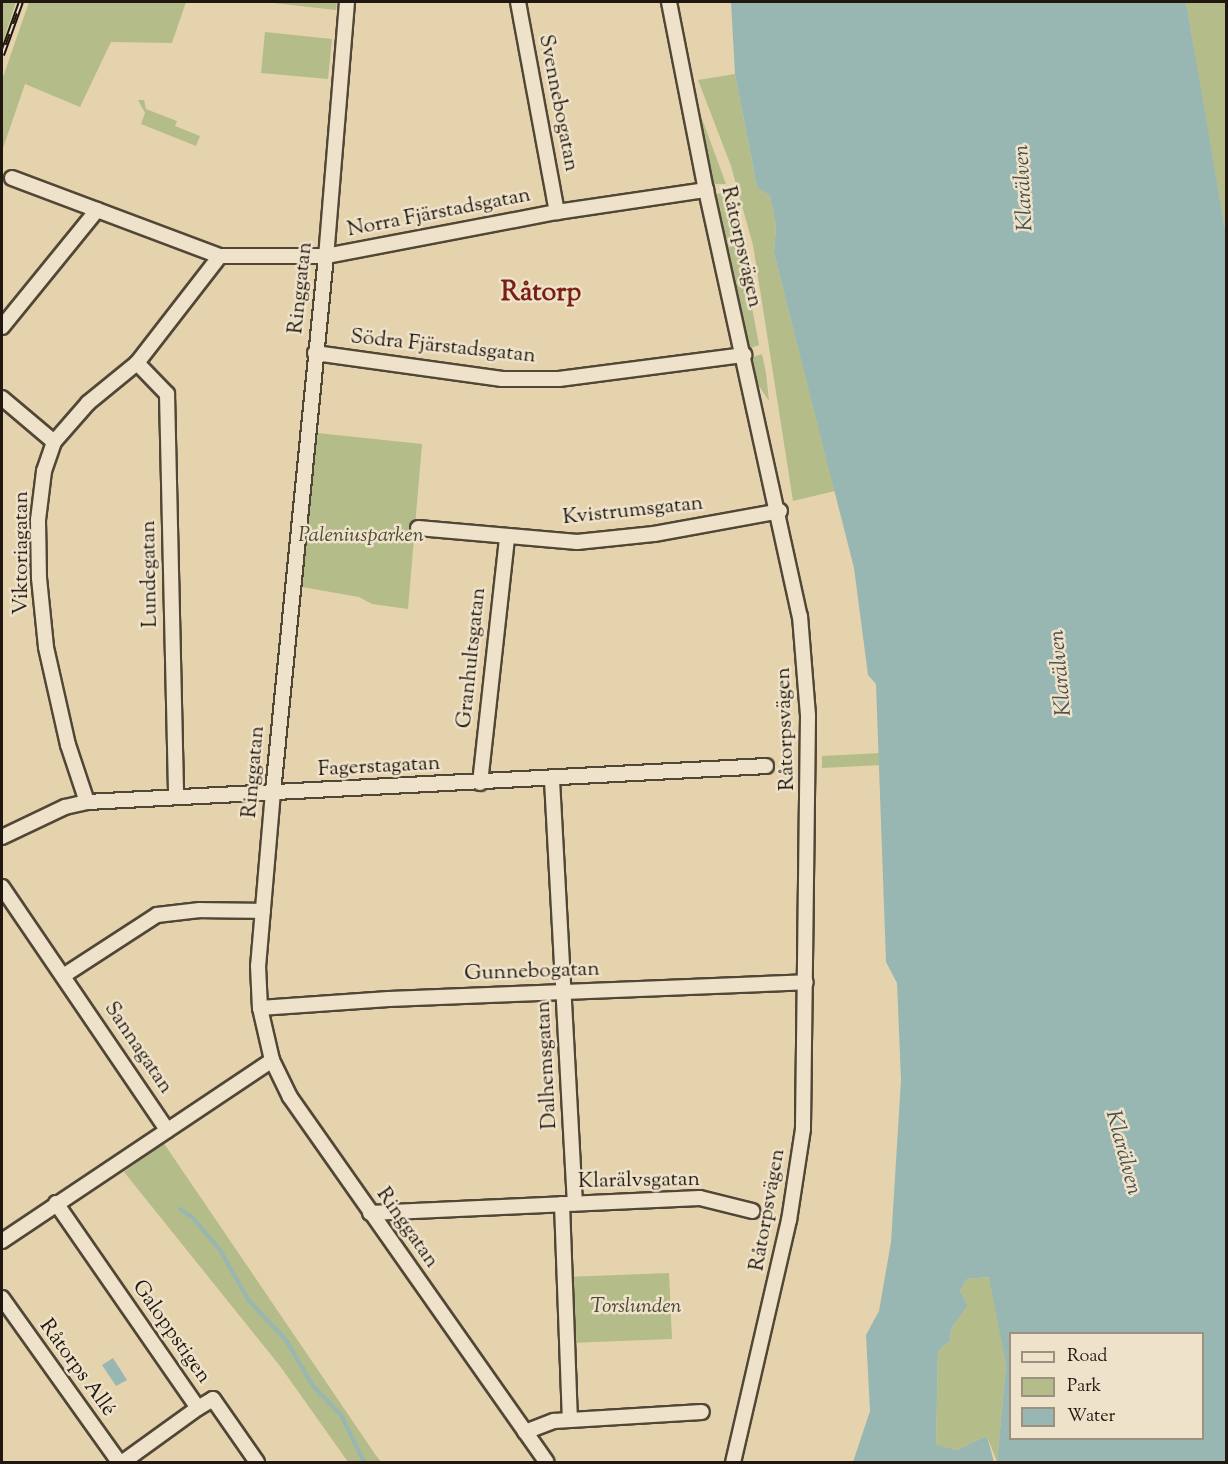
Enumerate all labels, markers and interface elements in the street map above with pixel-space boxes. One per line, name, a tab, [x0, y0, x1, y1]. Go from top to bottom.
street label: Svennebogatan	[532, 32, 584, 174]
water label: Klarälven	[1010, 144, 1040, 232]
street label: Norra Fjärstadsgatan	[345, 183, 533, 243]
street label: Råtorpsvägen	[715, 184, 767, 310]
street label: Ringgatan	[284, 241, 318, 335]
district label: Råtorp	[501, 278, 581, 310]
street label: Södra Fjärstadsgatan	[349, 325, 537, 369]
street label: Viktoriagatan	[9, 491, 35, 615]
street label: Kvistrumsgatan	[562, 491, 704, 531]
street label: Lundegatan	[136, 520, 164, 628]
park label: Paleniusparken	[298, 523, 424, 549]
street label: Granhultsgatan	[452, 586, 492, 730]
water label: Klarälven	[1045, 629, 1079, 717]
street label: Råtorpsvägen	[771, 667, 801, 791]
street label: Ringgatan	[237, 725, 271, 819]
street label: Fagerstagatan	[317, 751, 441, 783]
street label: Gunnebogatan	[464, 957, 600, 987]
street label: Sannagatan	[98, 997, 178, 1099]
street label: Dalhemsgatan	[531, 1000, 563, 1130]
water label: Klarälven	[1098, 1108, 1146, 1198]
street label: Råtorpsvägen	[745, 1147, 791, 1273]
street label: Klarälvsgatan	[578, 1167, 700, 1195]
street label: Ringgatan	[370, 1183, 444, 1273]
street label: Galoppstigen	[126, 1275, 216, 1389]
park label: Torslunden	[590, 1294, 682, 1320]
street label: Råtorps Allé	[33, 1315, 121, 1421]
legend	[1009, 1332, 1204, 1440]
text: Road	[1067, 1344, 1107, 1370]
text: Park	[1067, 1374, 1101, 1400]
text: Water	[1067, 1404, 1115, 1430]

